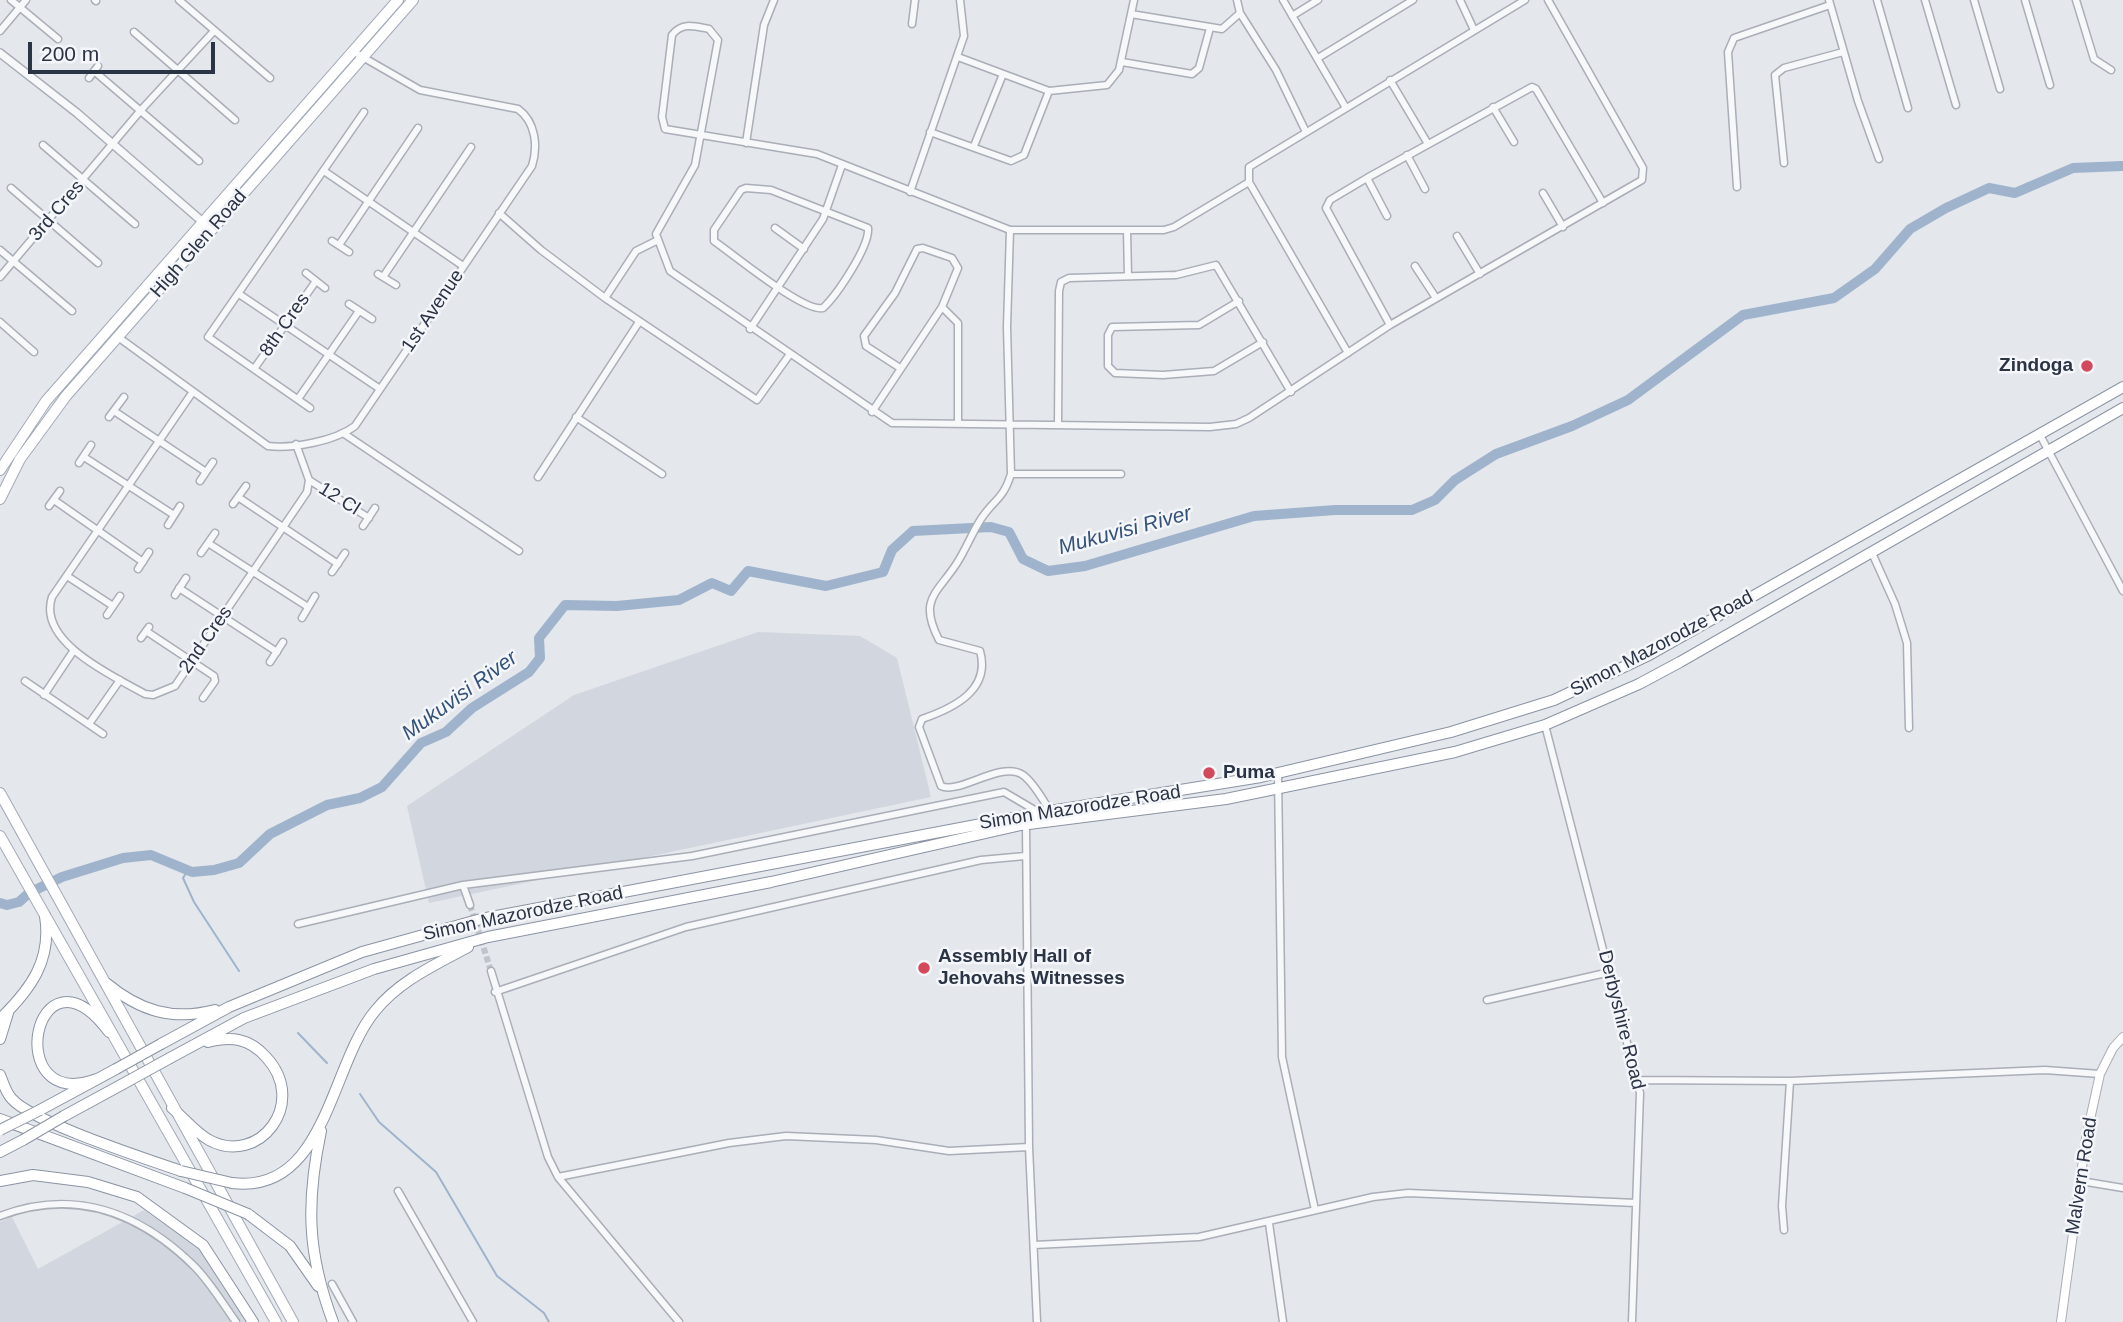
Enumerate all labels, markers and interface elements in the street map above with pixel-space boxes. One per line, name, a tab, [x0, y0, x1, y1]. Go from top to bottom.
scale bar	[32, 28, 219, 72]
text: 200 m	[41, 42, 99, 65]
street label: 3rd Cres	[24, 176, 90, 246]
street label: High Glen Road	[146, 186, 252, 302]
street label: 1st Avenue	[397, 265, 469, 357]
street label: 8th Cres	[255, 289, 315, 361]
place label: Zindoga	[1999, 355, 2073, 377]
marker: Zindoga	[2079, 358, 2095, 374]
street label: 12 Cl	[314, 478, 364, 520]
water label: Mukuvisi River	[1056, 501, 1194, 561]
street label: Simon Mazorodze Road	[1567, 586, 1757, 702]
street label: 2nd Cres	[175, 602, 237, 678]
water label: Mukuvisi River	[397, 646, 523, 746]
place label: Puma	[1223, 762, 1275, 784]
marker: Puma	[1201, 765, 1217, 781]
street label: Simon Mazorodze Road	[978, 781, 1182, 835]
street label: Simon Mazorodze Road	[421, 882, 625, 946]
place label: Assembly Hall of Jehovahs Witnesses	[938, 946, 1125, 990]
street label: Derbyshire Road	[1593, 948, 1649, 1092]
marker: Assembly Hall of Jehovahs Witnesses	[916, 960, 932, 976]
street label: Malvern Road	[2061, 1116, 2103, 1236]

